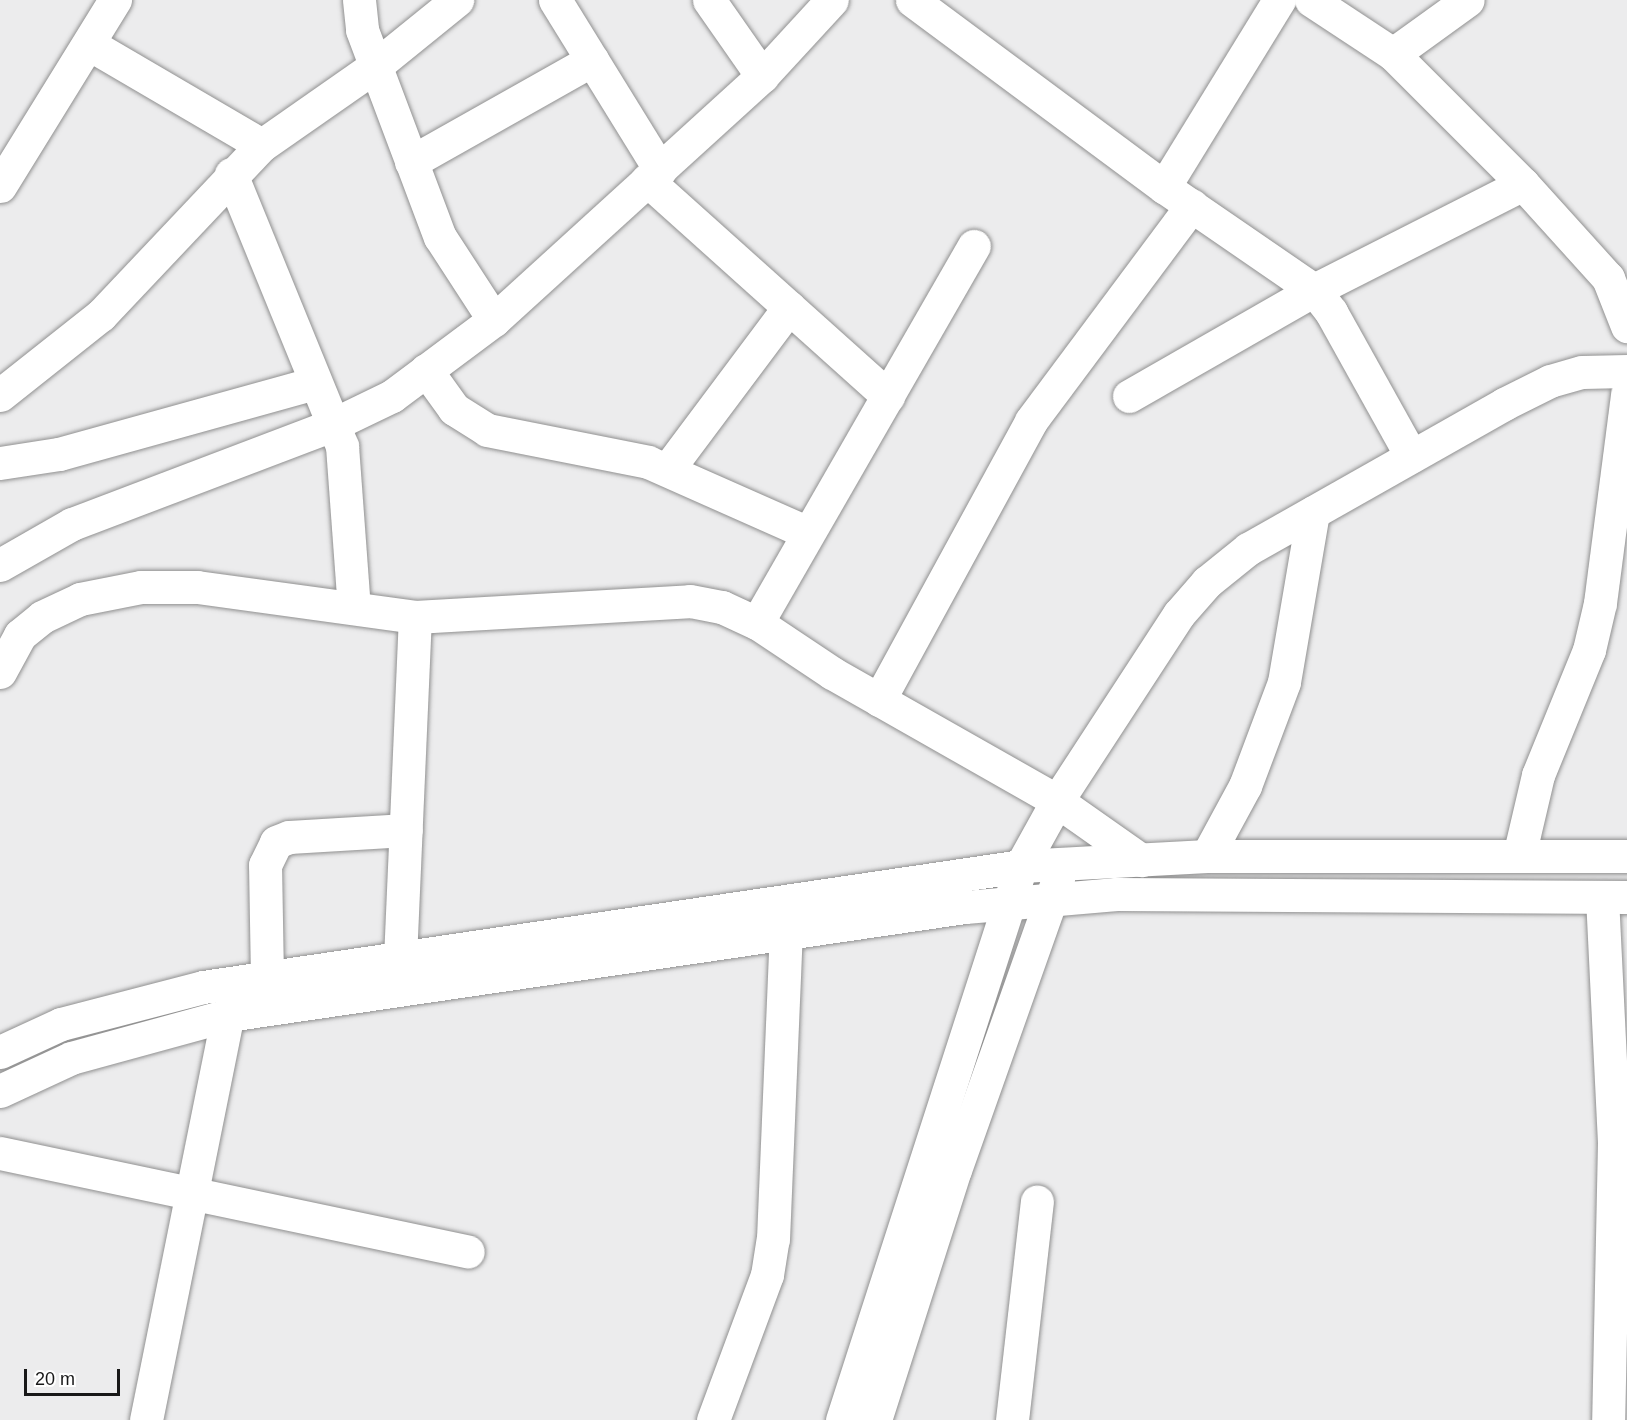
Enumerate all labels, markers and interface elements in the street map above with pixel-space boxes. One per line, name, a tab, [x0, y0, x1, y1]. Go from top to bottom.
scale bar	[27, 1357, 123, 1395]
text: 20 m	[35, 1369, 75, 1389]

